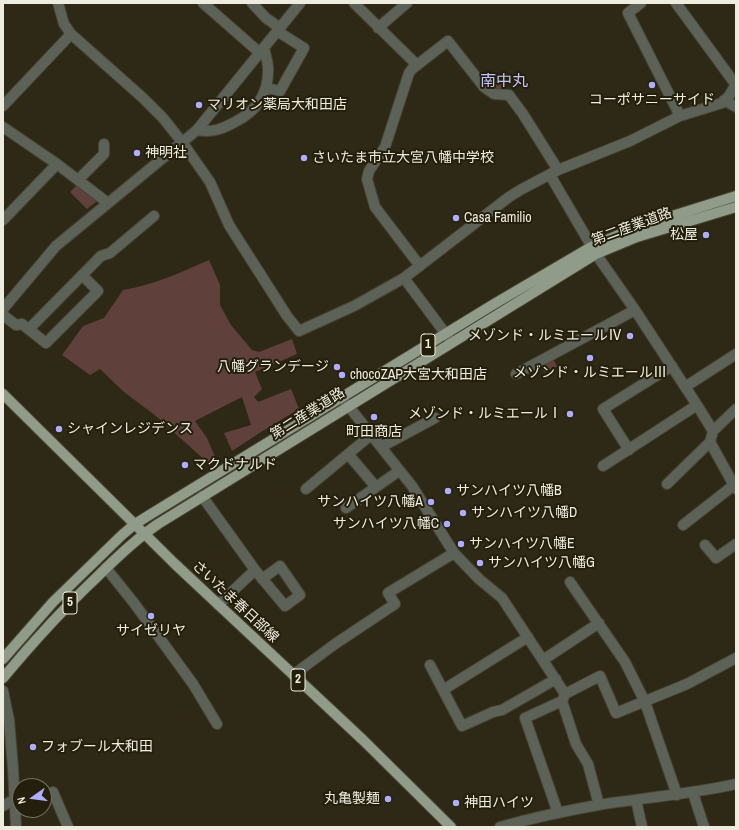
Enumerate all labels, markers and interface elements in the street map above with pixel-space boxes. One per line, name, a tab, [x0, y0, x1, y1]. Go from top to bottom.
district label: 南中丸	[480, 72, 528, 92]
marker: コーポサニーサイド	[647, 80, 657, 90]
place label: コーポサニーサイド	[589, 92, 715, 108]
place label: マリオン薬局大和田店	[207, 97, 347, 113]
marker: マリオン薬局大和田店	[194, 100, 204, 110]
place label: 神明社	[145, 145, 187, 161]
marker: 神明社	[132, 148, 142, 158]
place label: さいたま市立大宮八幡中学校	[312, 150, 494, 166]
marker: さいたま市立大宮八幡中学校	[299, 153, 309, 163]
street label: 第二産業道路	[590, 205, 674, 249]
place label: Casa Familio	[464, 210, 532, 226]
marker: Casa Familio	[451, 213, 461, 223]
place label: 松屋	[670, 227, 698, 243]
marker: 松屋	[701, 230, 711, 240]
place label: メゾンド・ルミエールⅣ	[468, 328, 622, 344]
marker: メゾンド・ルミエールⅣ	[625, 331, 635, 341]
road number: 1	[421, 334, 435, 356]
marker: メゾンド・ルミエールⅢ	[585, 353, 595, 363]
place label: 八幡グランデージ	[217, 359, 329, 375]
marker: 八幡グランデージ	[332, 362, 342, 372]
place label: メゾンド・ルミエールⅢ	[513, 365, 667, 381]
place label: chocoZAP大宮大和田店	[350, 367, 487, 383]
marker: chocoZAP大宮大和田店	[337, 370, 347, 380]
street label: 第二産業道路	[268, 385, 348, 443]
place label: メゾンド・ルミエールⅠ	[408, 406, 562, 422]
marker: メゾンド・ルミエールⅠ	[565, 409, 575, 419]
marker: 町田商店	[369, 412, 379, 422]
place label: シャインレジデンス	[67, 421, 193, 437]
marker: シャインレジデンス	[54, 424, 64, 434]
place label: 町田商店	[346, 424, 402, 440]
place label: マクドナルド	[193, 457, 277, 473]
marker: マクドナルド	[180, 460, 190, 470]
place label: サンハイツ八幡B	[456, 483, 562, 499]
marker: サンハイツ八幡B	[443, 486, 453, 496]
place label: サンハイツ八幡A	[317, 494, 423, 510]
marker: サンハイツ八幡A	[426, 497, 436, 507]
place label: サンハイツ八幡D	[471, 505, 577, 521]
marker: サンハイツ八幡D	[458, 508, 468, 518]
place label: サンハイツ八幡C	[333, 516, 439, 532]
marker: サンハイツ八幡C	[442, 519, 452, 529]
place label: サンハイツ八幡E	[469, 536, 575, 552]
marker: サンハイツ八幡E	[456, 539, 466, 549]
place label: サンハイツ八幡G	[488, 555, 595, 571]
street label: さいたま春日部線	[188, 558, 282, 646]
marker: サンハイツ八幡G	[475, 558, 485, 568]
road number: 5	[63, 592, 77, 614]
marker: サイゼリヤ	[146, 611, 156, 621]
place label: サイゼリヤ	[116, 623, 186, 639]
road number: 2	[291, 669, 305, 691]
place label: フォブール大和田	[41, 739, 153, 755]
marker: フォブール大和田	[28, 742, 38, 752]
north arrow	[12, 778, 52, 818]
place label: 丸亀製麺	[324, 791, 380, 807]
marker: 丸亀製麺	[383, 794, 393, 804]
place label: 神田ハイツ	[464, 795, 534, 811]
text: N	[14, 796, 29, 806]
marker: 神田ハイツ	[451, 798, 461, 808]

